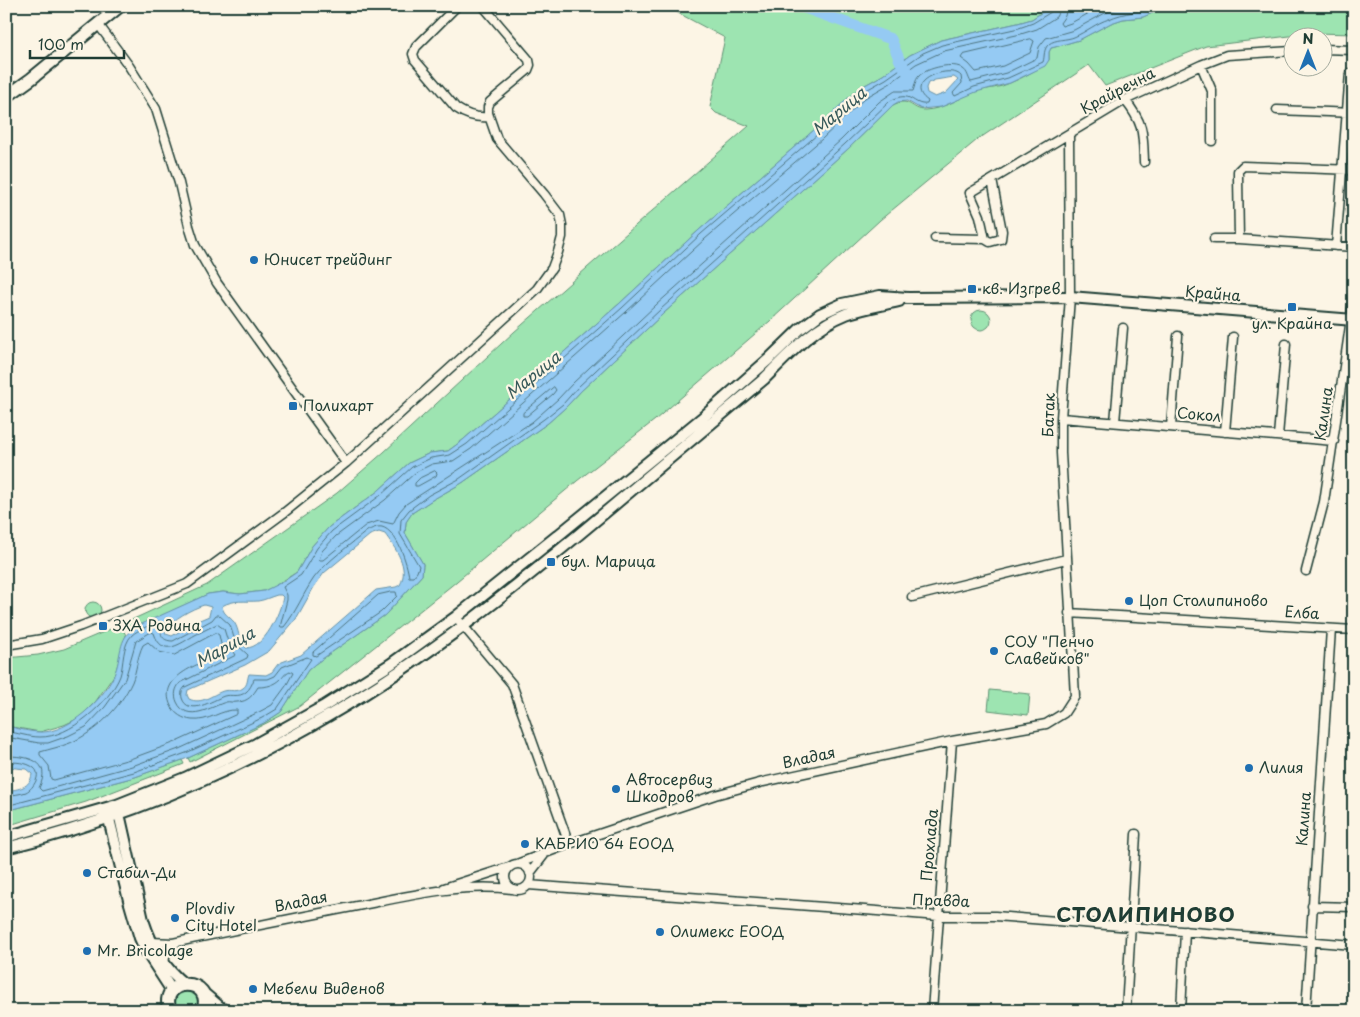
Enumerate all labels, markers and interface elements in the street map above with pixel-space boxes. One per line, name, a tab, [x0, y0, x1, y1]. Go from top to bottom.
scale bar	[30, 28, 124, 60]
north arrow	[1282, 28, 1332, 78]
text: N	[1302, 28, 1314, 49]
text: 100 m	[38, 32, 84, 55]
street label: Крайречна	[1076, 60, 1159, 119]
water label: Марица	[806, 80, 871, 140]
place label: Юнисет трейдинг	[264, 247, 392, 270]
marker: Юнисет трейдинг	[248, 254, 260, 266]
place label: кв. Изгрев	[982, 276, 1060, 299]
street label: Крайна	[1184, 279, 1242, 306]
marker: кв. Изгрев	[966, 283, 978, 295]
marker: ул. Крайна	[1286, 301, 1298, 313]
place label: ул. Крайна	[1252, 311, 1333, 334]
water label: Марица	[500, 344, 566, 404]
street label: Калина	[1307, 385, 1338, 442]
street label: Батак	[1035, 392, 1060, 437]
place label: Полихарт	[303, 393, 374, 416]
marker: Полихарт	[287, 400, 299, 412]
street label: Сокол	[1176, 400, 1222, 427]
place label: бул. Марица	[561, 549, 656, 572]
marker: бул. Марица	[545, 556, 557, 568]
place label: Цоп Столипиново	[1139, 588, 1268, 611]
marker: Цоп Столипиново	[1123, 595, 1135, 607]
street label: Елба	[1284, 599, 1321, 624]
place label: ЗХА Родина	[113, 613, 201, 636]
marker: ЗХА Родина	[97, 620, 109, 632]
water label: Марица	[191, 620, 259, 672]
place label: СОУ "Пенчо Славейков"	[1004, 629, 1094, 669]
marker: СОУ "Пенчо Славейков"	[988, 645, 1000, 657]
street label: Владая	[780, 740, 837, 773]
place label: Лилия	[1259, 755, 1304, 778]
marker: Лилия	[1243, 762, 1255, 774]
place label: Автосервиз Шкодров	[626, 767, 713, 807]
marker: Автосервиз Шкодров	[610, 783, 622, 795]
street label: Калина	[1289, 790, 1316, 847]
street label: Прохлада	[914, 807, 943, 882]
place label: КАБРИО 64 ЕООД	[535, 831, 674, 854]
marker: КАБРИО 64 ЕООД	[519, 838, 531, 850]
place label: Стабил-Ди	[97, 860, 177, 883]
marker: Стабил-Ди	[81, 867, 93, 879]
street label: Владая	[272, 884, 329, 917]
street label: Правда	[912, 887, 971, 912]
place label: Plovdiv City Hotel	[185, 896, 257, 936]
district label: СТОЛИПИНОВО	[1056, 899, 1236, 929]
marker: Plovdiv City Hotel	[169, 912, 181, 924]
place label: Олимекс ЕООД	[670, 919, 785, 942]
marker: Олимекс ЕООД	[654, 926, 666, 938]
place label: Mr. Bricolage	[97, 938, 193, 961]
marker: Mr. Bricolage	[81, 945, 93, 957]
place label: Мебели Виденов	[263, 976, 385, 999]
marker: Мебели Виденов	[247, 983, 259, 995]

